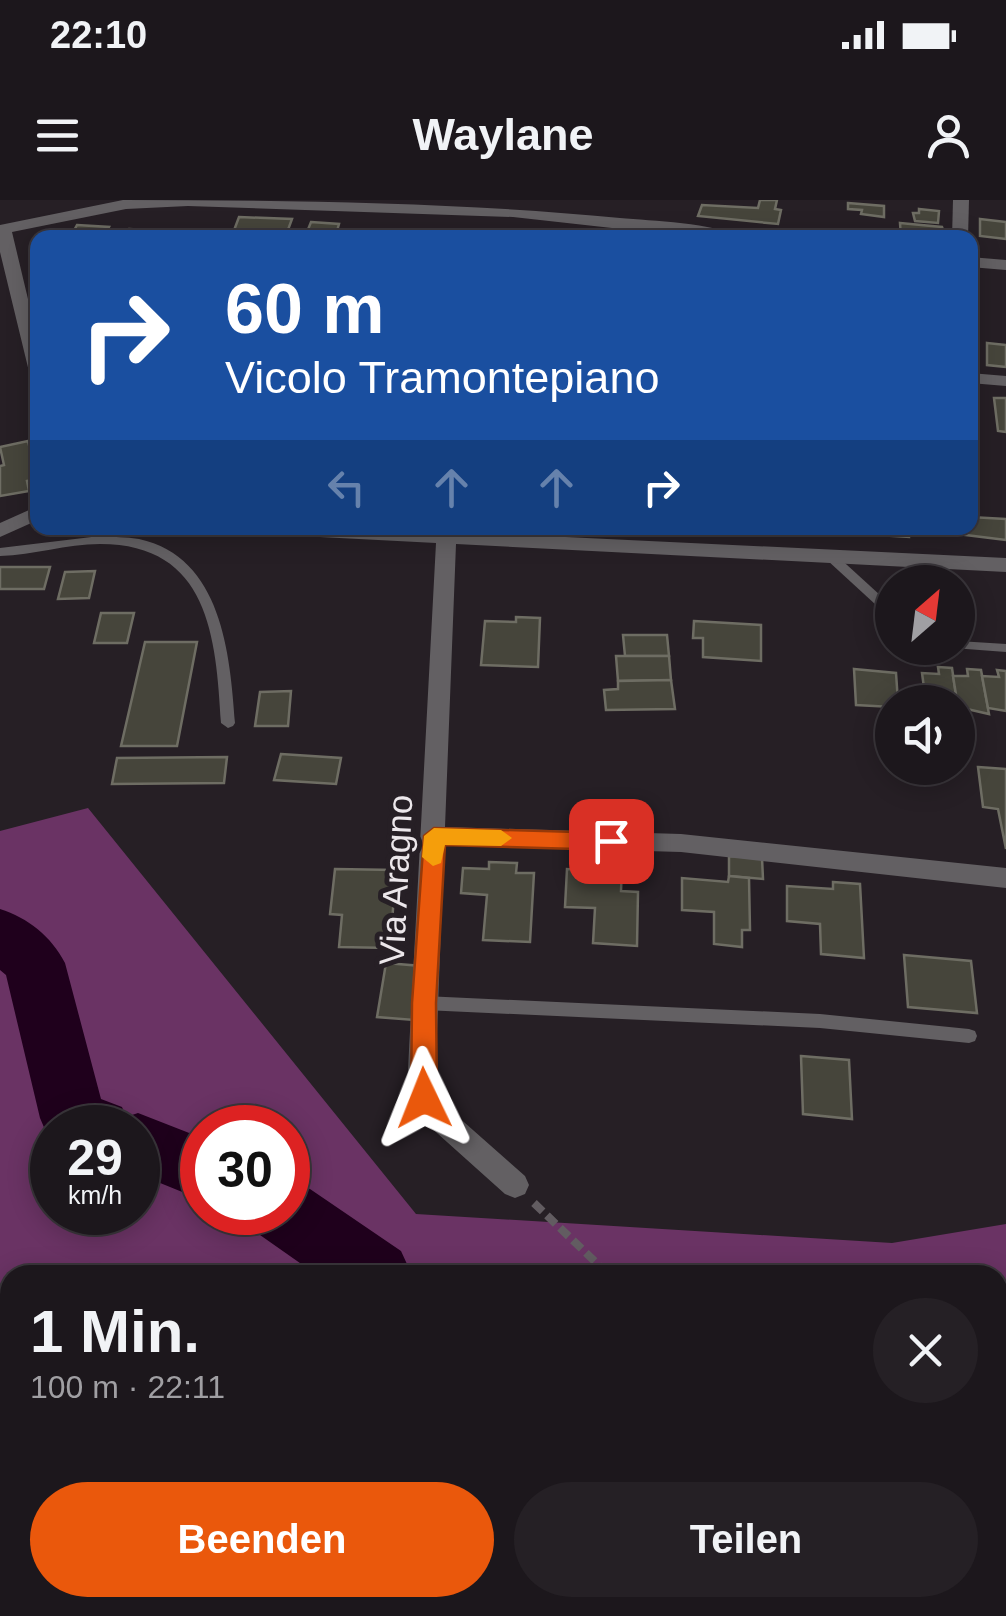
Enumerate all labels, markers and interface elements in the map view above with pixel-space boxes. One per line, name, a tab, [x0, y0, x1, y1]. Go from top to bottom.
text: 22:10	[50, 14, 147, 56]
icon: menu	[30, 108, 85, 163]
icon: person	[921, 108, 976, 163]
text: Waylane	[413, 109, 593, 160]
icon: right	[60, 270, 190, 400]
text: 60 m	[225, 270, 385, 348]
text: Vicolo Tramontepiano	[225, 352, 659, 403]
icon: left	[319, 460, 374, 515]
icon: ahead	[424, 460, 479, 515]
icon: ahead	[529, 460, 584, 515]
icon: right	[634, 460, 689, 515]
north arrow	[875, 565, 975, 665]
map controls	[875, 565, 975, 785]
button: sound	[875, 685, 975, 785]
street label: Via Aragno	[372, 794, 419, 966]
pin	[569, 799, 654, 884]
icon: arrive	[584, 814, 639, 869]
position arrow	[372, 1046, 476, 1150]
speed limit sign: 30	[180, 1105, 310, 1235]
text: 29	[67, 1130, 123, 1186]
text: km/h	[68, 1181, 122, 1209]
text: 1 Min.	[30, 1298, 200, 1365]
button: close	[873, 1298, 978, 1403]
text: 100 m · 22:11	[30, 1369, 225, 1405]
button: Beenden	[30, 1482, 494, 1597]
button: Teilen	[514, 1482, 978, 1597]

